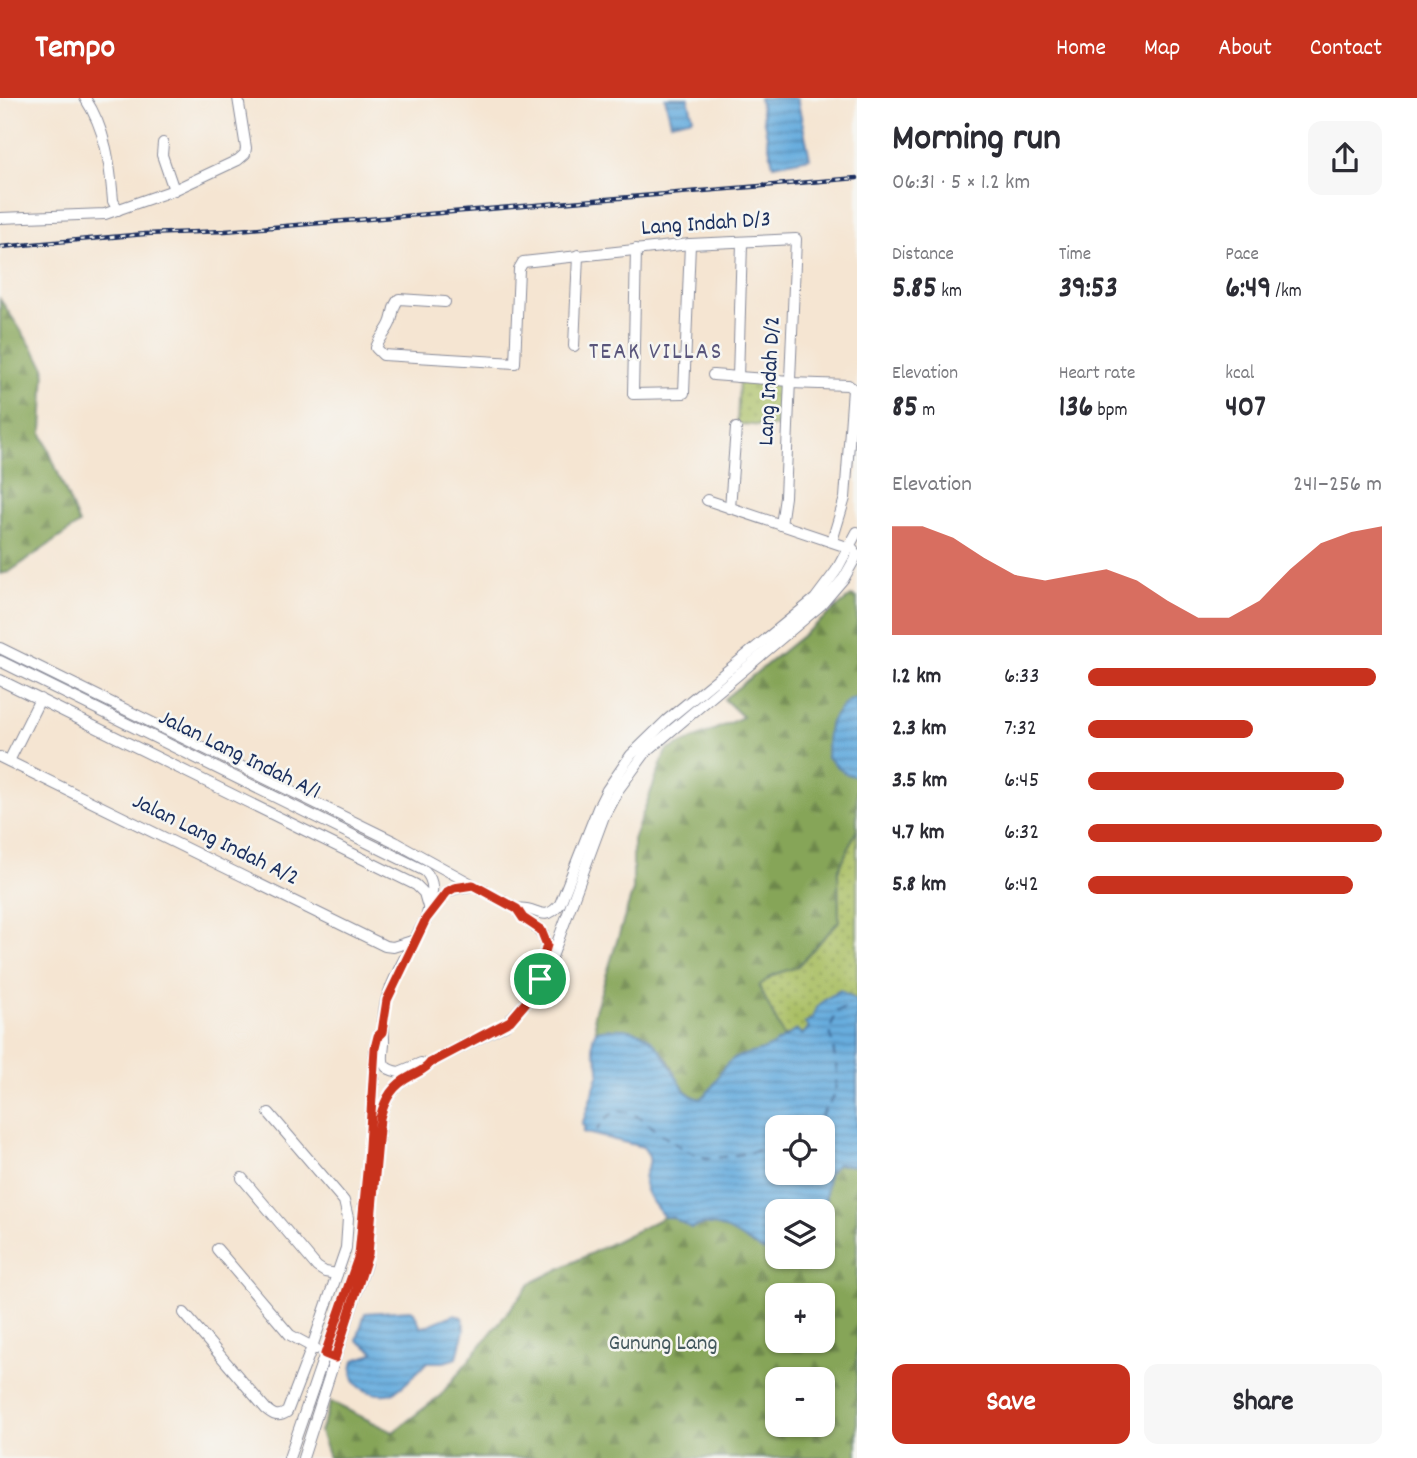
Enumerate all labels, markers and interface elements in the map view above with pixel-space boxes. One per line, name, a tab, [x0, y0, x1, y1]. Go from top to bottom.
text: Tempo	[35, 26, 115, 73]
text: Home	[1056, 32, 1106, 66]
text: Map	[1144, 32, 1180, 66]
text: About	[1218, 32, 1272, 66]
text: Contact	[1310, 32, 1382, 66]
text: Morning run	[892, 113, 1061, 168]
button: share	[1308, 121, 1382, 195]
text: 06:31 · 5 × 1.2 km	[892, 167, 1030, 200]
street label: Lang Indah D/3	[640, 204, 772, 246]
text: Distance	[892, 242, 954, 269]
text: Time	[1059, 242, 1091, 269]
text: Pace	[1225, 242, 1259, 269]
text: 5.85	[892, 269, 937, 312]
text: 39:53	[1059, 269, 1118, 312]
text: 6:49	[1225, 269, 1271, 312]
text: km	[937, 279, 962, 306]
text: /km	[1271, 279, 1302, 306]
street label: Lang Indah D/2	[751, 315, 791, 447]
district label: TEAK VILLAS	[589, 336, 723, 370]
text: Elevation	[892, 361, 958, 388]
text: Heart rate	[1059, 361, 1135, 388]
text: kcal	[1225, 361, 1254, 388]
text: 85	[892, 388, 918, 431]
text: 136	[1059, 388, 1093, 431]
text: 407	[1225, 388, 1266, 431]
text: m	[918, 398, 935, 425]
text: bpm	[1093, 398, 1128, 425]
text: Elevation	[892, 469, 972, 502]
text: 241–256 m	[1293, 469, 1382, 502]
text: 1.2 km	[892, 661, 941, 694]
text: 6:33	[1004, 661, 1040, 694]
street label: Jalan Lang Indah A/1	[152, 702, 326, 810]
text: 2.3 km	[892, 713, 947, 746]
text: 7:32	[1004, 713, 1037, 746]
text: 3.5 km	[892, 765, 947, 798]
text: 6:45	[1004, 765, 1039, 798]
street label: Jalan Lang Indah A/2	[126, 786, 304, 896]
text: 4.7 km	[892, 817, 945, 850]
text: 6:32	[1004, 817, 1039, 850]
text: 5.8 km	[892, 869, 946, 902]
text: 6:42	[1004, 869, 1039, 902]
pin	[510, 949, 570, 1009]
icon: arrive	[521, 960, 559, 998]
map controls	[765, 1115, 835, 1437]
button: locate	[765, 1115, 835, 1185]
button: layers	[765, 1199, 835, 1269]
button: +	[765, 1283, 835, 1353]
park label: Gunung Lang	[609, 1328, 717, 1361]
button: Save	[892, 1364, 1130, 1444]
button: Share	[1144, 1364, 1382, 1444]
button: −	[765, 1367, 835, 1437]

